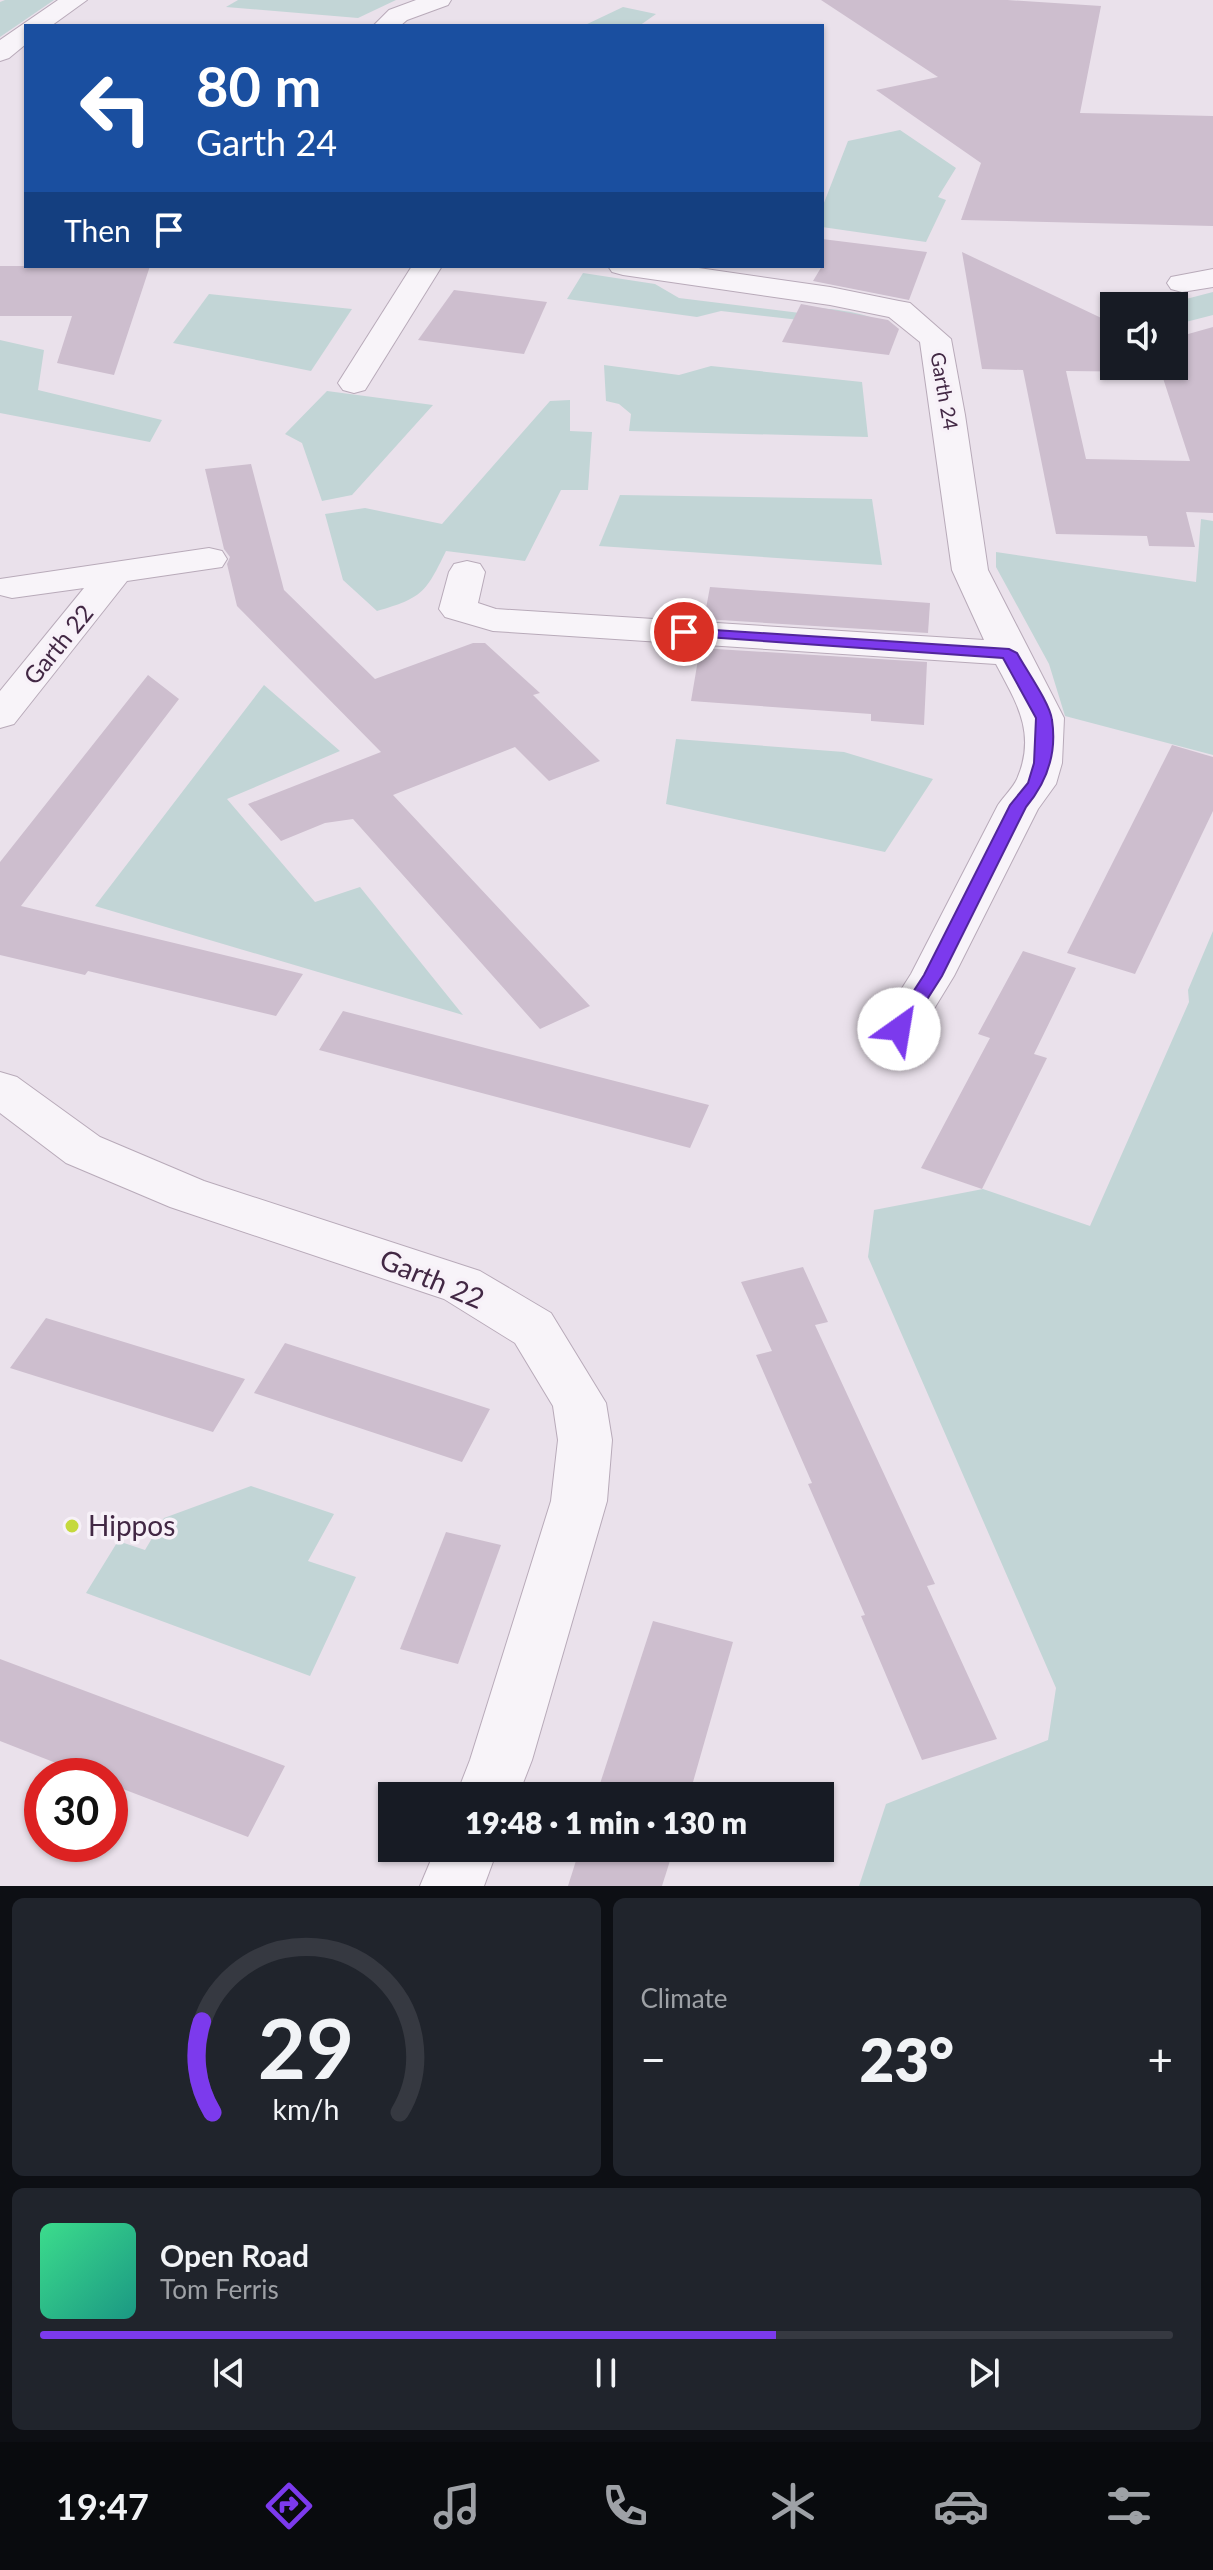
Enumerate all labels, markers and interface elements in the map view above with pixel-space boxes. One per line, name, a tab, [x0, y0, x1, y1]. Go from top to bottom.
text: 80 m	[196, 52, 321, 119]
icon: left	[64, 56, 168, 160]
text: Garth 24	[196, 120, 337, 164]
icon: arrive	[147, 208, 191, 252]
text: Then	[64, 212, 131, 248]
map controls	[1100, 292, 1188, 380]
button: sound	[1100, 292, 1188, 380]
street label: Garth 24	[926, 350, 964, 432]
street label: Garth 22	[17, 598, 99, 690]
pin	[650, 598, 718, 666]
icon: arrive	[662, 610, 706, 654]
position arrow	[857, 987, 941, 1071]
street label: Garth 22	[375, 1241, 490, 1315]
place label: Hippos	[88, 1508, 175, 1542]
marker: Hippos	[63, 1517, 81, 1535]
speed limit sign: 30	[24, 1758, 128, 1862]
text: 19:48 · 1 min · 130 m	[465, 1804, 747, 1840]
text: Climate	[641, 1982, 727, 2014]
text: 29	[258, 1997, 355, 2097]
text: 23°	[859, 2023, 954, 2095]
text: −	[641, 2033, 666, 2085]
text: +	[1147, 2033, 1173, 2085]
text: km/h	[273, 2092, 340, 2126]
text: Open Road	[160, 2237, 309, 2273]
text: Tom Ferris	[160, 2273, 279, 2305]
icon: previous	[207, 2351, 251, 2395]
icon: pause	[584, 2351, 628, 2395]
icon: next	[962, 2351, 1006, 2395]
icon: directions	[261, 2478, 317, 2534]
icon: music	[429, 2478, 485, 2534]
icon: phone	[597, 2478, 653, 2534]
icon: climate	[765, 2478, 821, 2534]
icon: car	[933, 2478, 989, 2534]
icon: filters	[1101, 2478, 1157, 2534]
text: 19:47	[56, 2484, 149, 2528]

